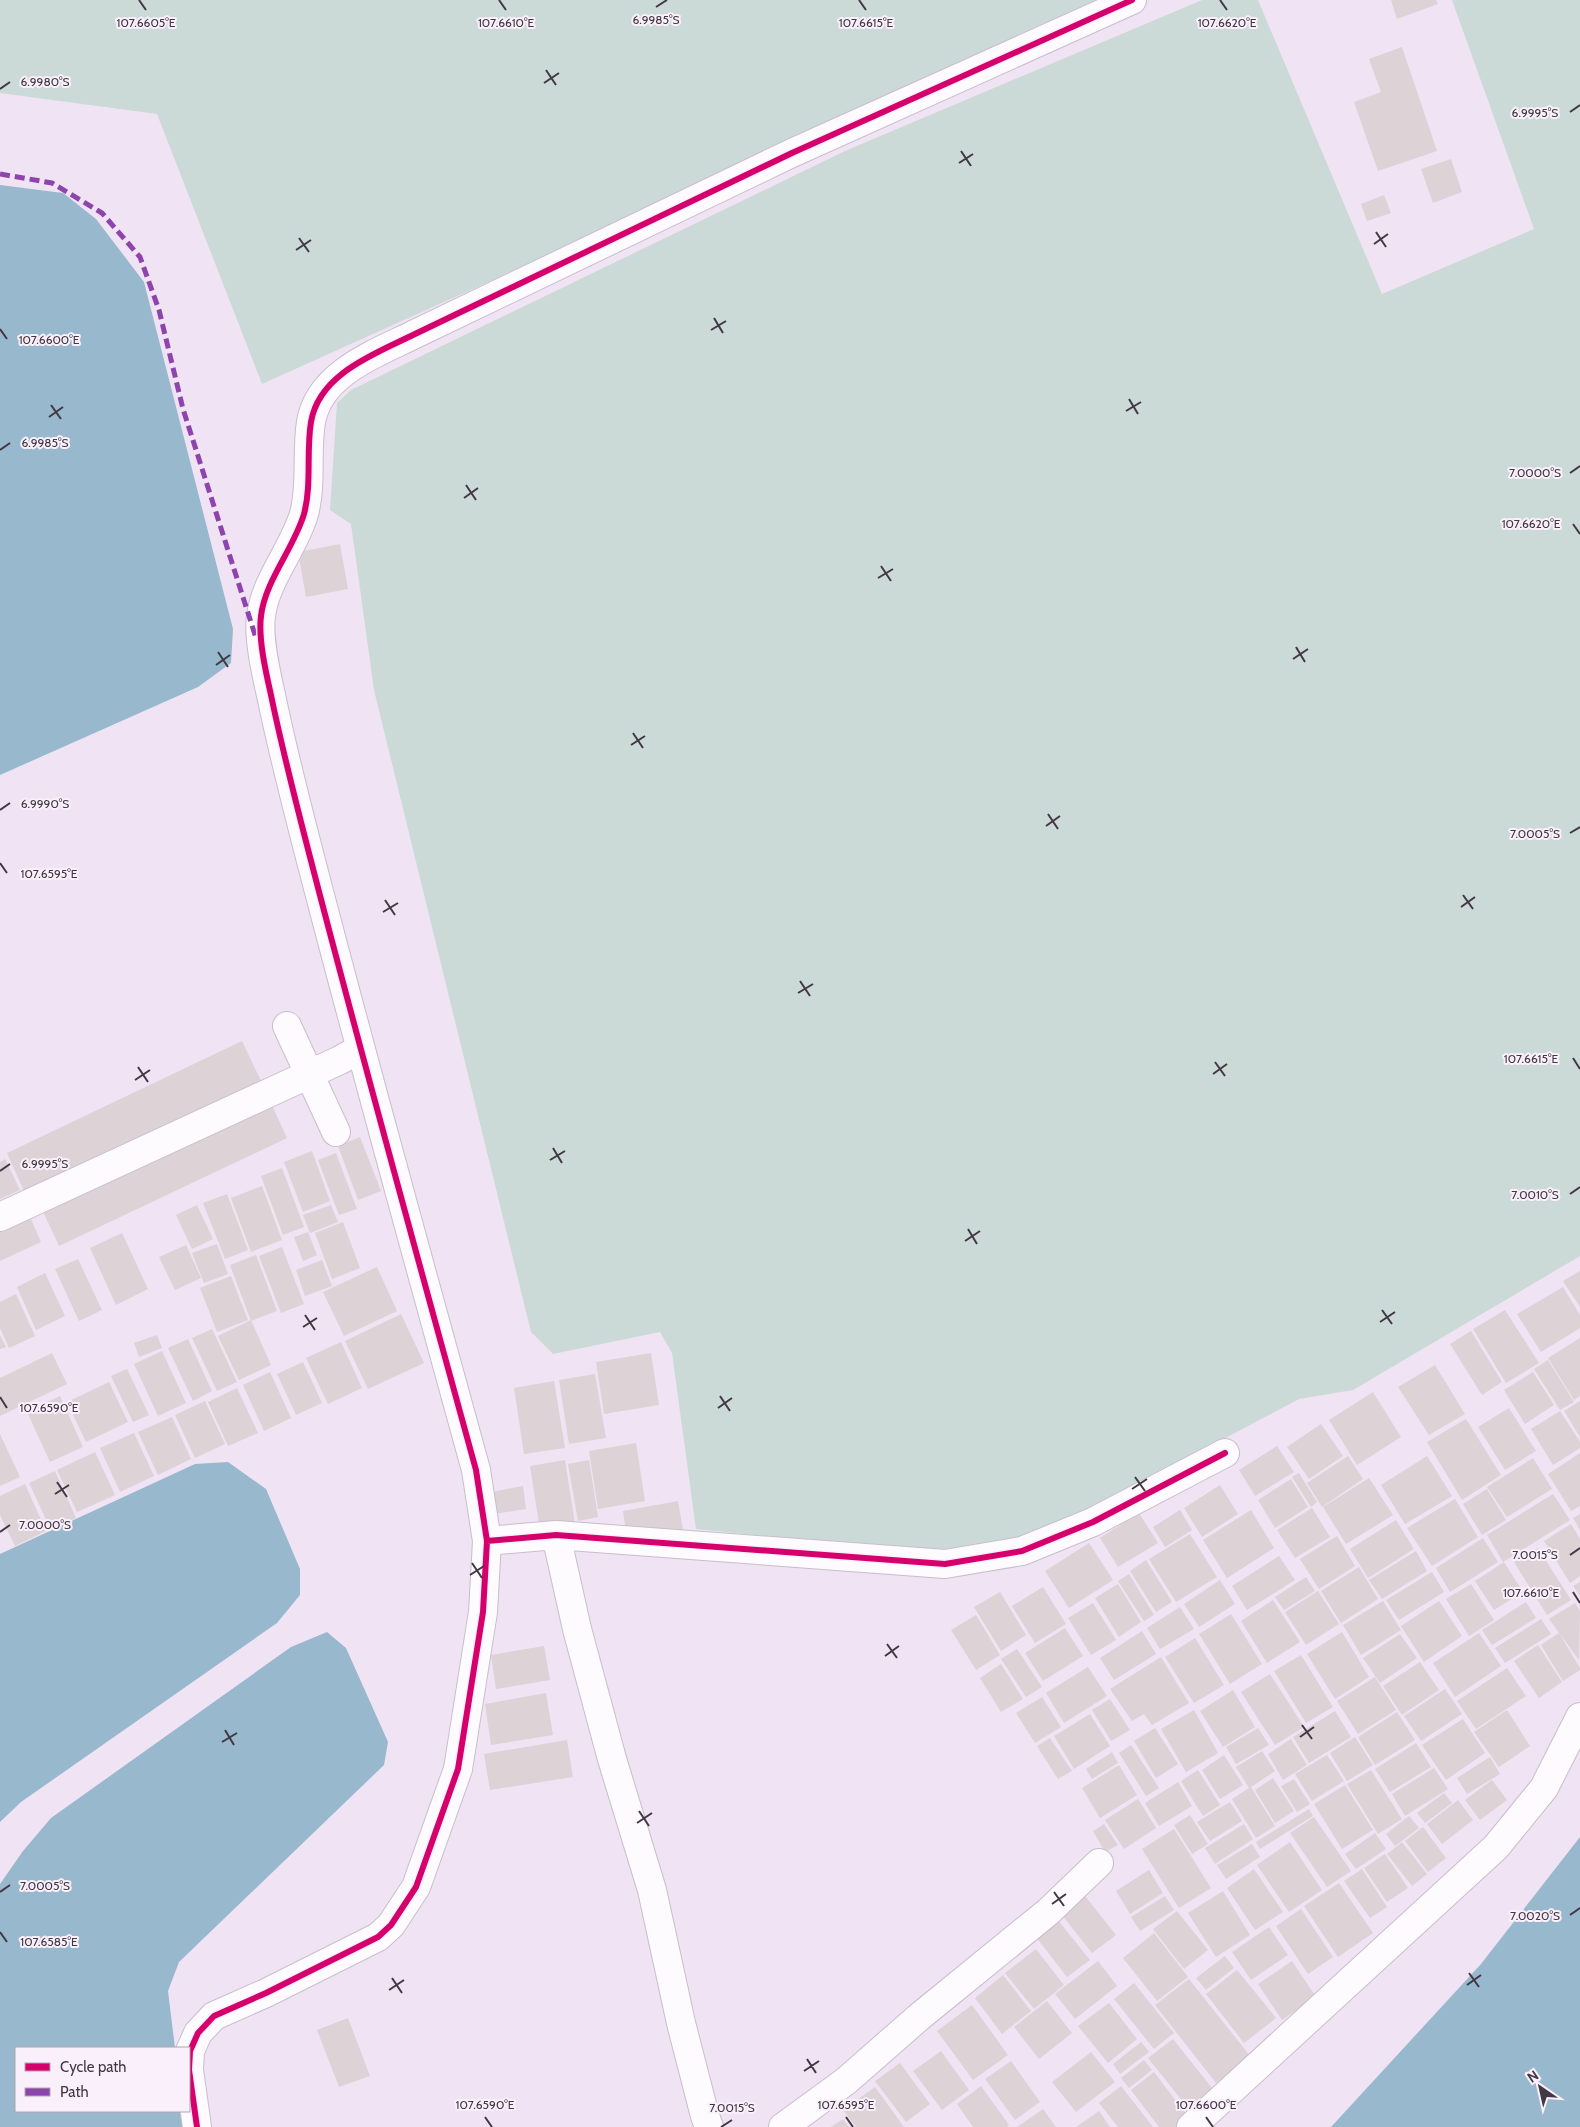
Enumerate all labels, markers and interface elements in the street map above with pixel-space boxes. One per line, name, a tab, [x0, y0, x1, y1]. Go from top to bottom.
text: 6.9985°S	[632, 12, 680, 27]
text: 107.6605°E	[117, 15, 176, 30]
text: 107.6610°E	[478, 15, 534, 30]
text: 107.6615°E	[839, 15, 893, 30]
text: 107.6620°E	[1198, 15, 1257, 30]
text: 6.9980°S	[20, 74, 70, 89]
text: 6.9995°S	[1512, 105, 1558, 120]
text: 107.6600°E	[19, 332, 80, 347]
text: 6.9985°S	[21, 435, 69, 450]
text: 7.0000°S	[1509, 465, 1561, 480]
text: 107.6620°E	[1502, 516, 1561, 531]
text: 6.9990°S	[21, 796, 69, 811]
text: 7.0005°S	[1510, 826, 1560, 841]
text: 107.6595°E	[21, 866, 78, 881]
text: 107.6615°E	[1504, 1051, 1558, 1066]
text: 6.9995°S	[22, 1156, 68, 1171]
text: 7.0010°S	[1511, 1187, 1559, 1202]
text: 107.6590°E	[20, 1400, 79, 1415]
text: 7.0000°S	[19, 1517, 71, 1532]
text: 7.0015°S	[1512, 1547, 1558, 1562]
text: 107.6610°E	[1503, 1585, 1559, 1600]
text: 7.0005°S	[20, 1878, 70, 1893]
text: 7.0020°S	[1510, 1908, 1560, 1923]
text: 107.6585°E	[20, 1934, 78, 1949]
legend	[15, 2047, 190, 2112]
text: Cycle path	[60, 2058, 126, 2076]
north arrow	[1515, 2062, 1565, 2112]
text: N	[1524, 2066, 1542, 2086]
text: Path	[60, 2083, 89, 2101]
text: 107.6590°E	[456, 2097, 515, 2112]
text: 107.6595°E	[818, 2097, 875, 2112]
text: 107.6600°E	[1176, 2097, 1237, 2112]
text: 7.0015°S	[709, 2100, 755, 2115]

